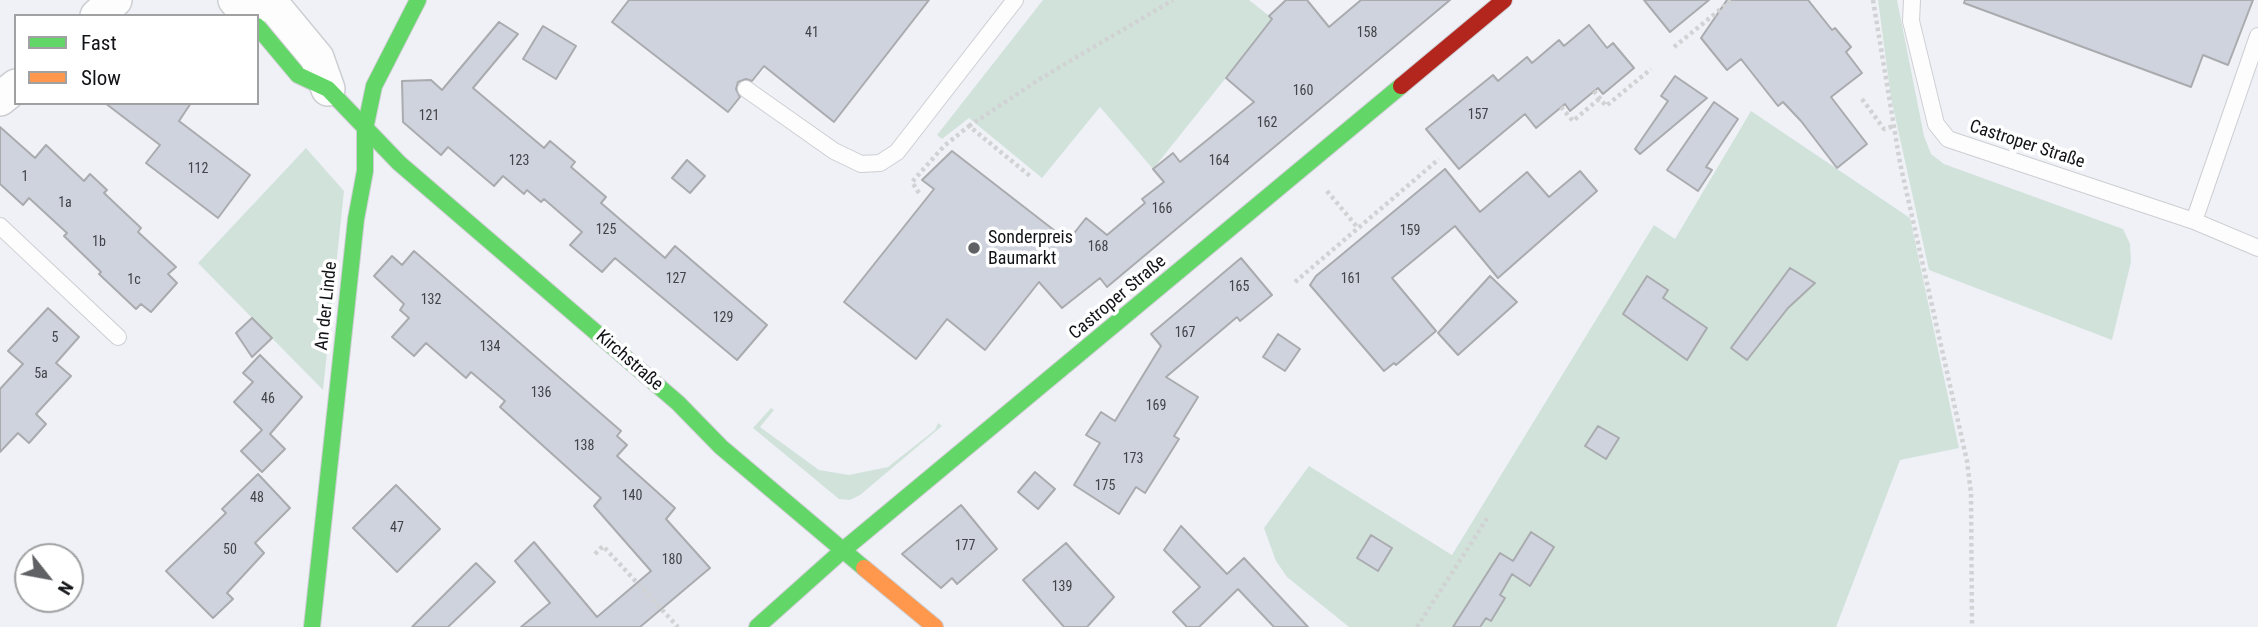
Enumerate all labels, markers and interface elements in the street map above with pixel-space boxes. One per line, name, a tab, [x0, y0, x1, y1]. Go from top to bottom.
legend	[14, 14, 259, 105]
house number: 41	[805, 25, 819, 41]
house number: 158	[1357, 25, 1377, 41]
text: Fast	[81, 31, 117, 55]
text: Slow	[81, 66, 121, 90]
house number: 160	[1293, 83, 1313, 99]
house number: 157	[1468, 107, 1488, 123]
house number: 121	[419, 108, 439, 124]
house number: 162	[1257, 115, 1277, 131]
street label: Castroper Straße	[1967, 116, 2087, 174]
house number: 123	[509, 153, 529, 169]
house number: 164	[1209, 153, 1229, 169]
house number: 112	[188, 161, 208, 177]
house number: 1	[22, 169, 28, 185]
house number: 1a	[58, 195, 72, 211]
house number: 166	[1152, 201, 1172, 217]
house number: 125	[596, 222, 616, 238]
house number: 159	[1400, 223, 1420, 239]
place label: Sonderpreis Baumarkt	[988, 227, 1073, 270]
house number: 1b	[92, 234, 106, 250]
house number: 168	[1088, 239, 1108, 255]
marker: Sonderpreis Baumarkt	[966, 240, 982, 256]
street label: Castroper Straße	[1065, 251, 1171, 345]
street label: An der Linde	[312, 261, 342, 351]
house number: 127	[666, 271, 686, 287]
house number: 161	[1341, 271, 1361, 287]
house number: 1c	[127, 272, 141, 288]
house number: 165	[1229, 279, 1249, 295]
house number: 132	[421, 292, 441, 308]
house number: 129	[713, 310, 733, 326]
house number: 167	[1175, 325, 1195, 341]
street label: Kirchstraße	[591, 326, 667, 396]
house number: 5	[52, 330, 58, 346]
house number: 134	[480, 339, 500, 355]
house number: 5a	[34, 366, 48, 382]
house number: 136	[531, 385, 551, 401]
house number: 46	[261, 391, 275, 407]
house number: 169	[1146, 398, 1166, 414]
house number: 138	[574, 438, 594, 454]
house number: 173	[1123, 451, 1143, 467]
house number: 175	[1095, 478, 1115, 494]
house number: 140	[622, 488, 642, 504]
house number: 48	[250, 490, 264, 506]
house number: 47	[390, 520, 404, 536]
house number: 177	[955, 538, 975, 554]
house number: 50	[223, 542, 237, 558]
north arrow	[14, 543, 84, 613]
house number: 180	[662, 552, 682, 568]
text: N	[53, 577, 79, 599]
house number: 139	[1052, 579, 1072, 595]

